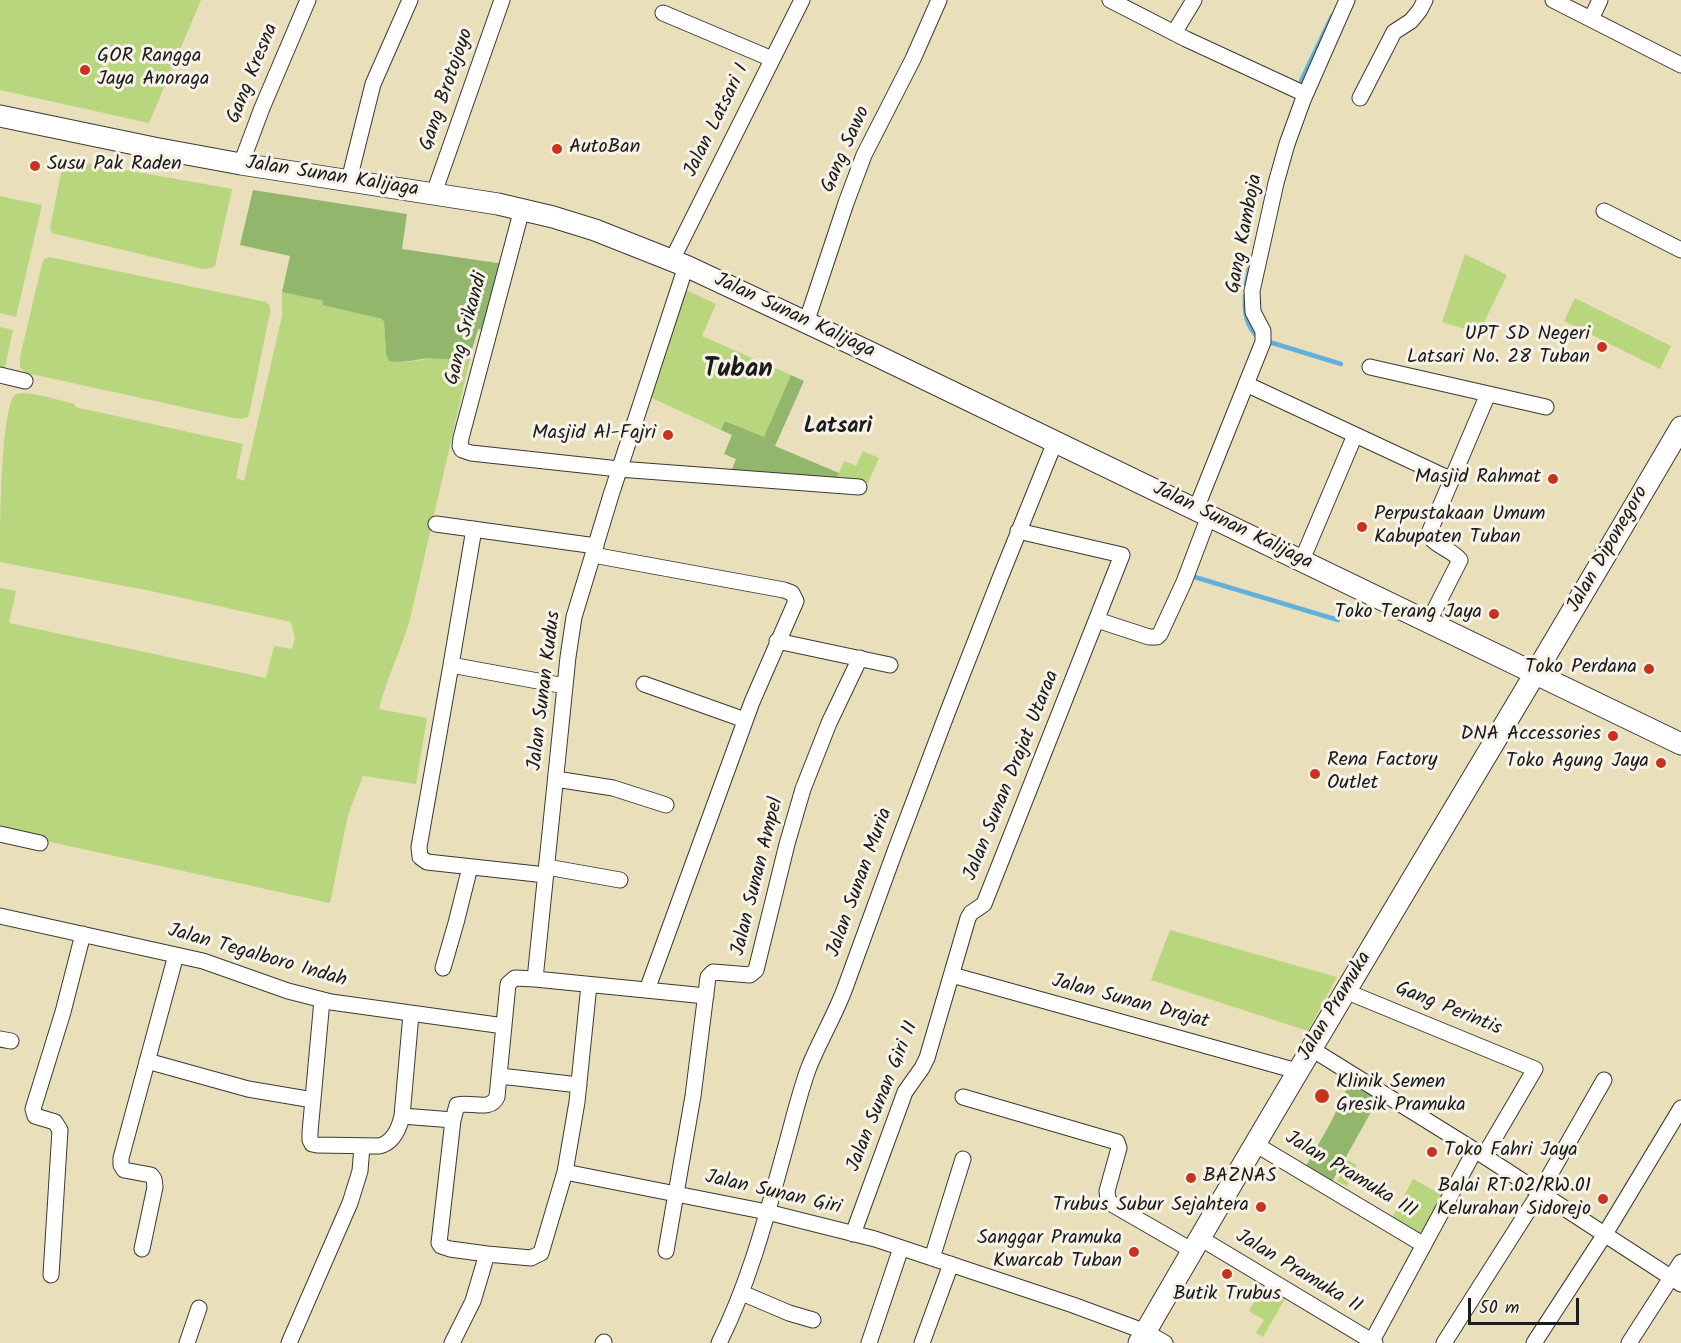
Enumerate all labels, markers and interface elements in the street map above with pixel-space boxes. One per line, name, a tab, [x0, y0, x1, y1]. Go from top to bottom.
street label: Gang Kresna	[223, 20, 285, 128]
street label: Gang Brotojoyo	[416, 26, 480, 154]
place label: GOR Rangga Jaya Anoraga	[97, 46, 209, 93]
street label: Jalan Latsari I	[680, 60, 756, 182]
marker: GOR Rangga Jaya Anoraga	[78, 63, 92, 77]
street label: Gang Sawo	[817, 103, 877, 197]
place label: AutoBan	[569, 137, 640, 161]
marker: AutoBan	[550, 142, 564, 156]
street label: Jalan Sunan Kalijaga	[244, 152, 420, 204]
place label: Susu Pak Raden	[47, 154, 182, 178]
marker: Susu Pak Raden	[28, 159, 42, 173]
street label: Gang Kamboja	[1223, 172, 1269, 296]
street label: Jalan Sunan Kalijaga	[710, 269, 878, 365]
street label: Gang Srikandi	[441, 270, 495, 388]
place label: UPT SD Negeri Latsari No. 28 Tuban	[1407, 324, 1590, 371]
marker: UPT SD Negeri Latsari No. 28 Tuban	[1595, 340, 1609, 354]
district label: Tuban	[703, 356, 773, 388]
district label: Latsari	[804, 415, 872, 441]
place label: Masjid Al-Fajri	[532, 423, 656, 447]
marker: Masjid Al-Fajri	[661, 428, 675, 442]
place label: Masjid Rahmat	[1415, 467, 1541, 491]
marker: Masjid Rahmat	[1546, 472, 1560, 486]
street label: Jalan Sunan Kalijaga	[1148, 478, 1316, 576]
street label: Jalan Diponegoro	[1563, 483, 1655, 617]
place label: Perpustakaan Umum Kabupaten Tuban	[1374, 504, 1546, 551]
marker: Perpustakaan Umum Kabupaten Tuban	[1355, 520, 1369, 534]
place label: Toko Terang Jaya	[1334, 602, 1482, 626]
marker: Toko Terang Jaya	[1487, 607, 1501, 621]
street label: Jalan Sunan Kudus	[524, 610, 568, 772]
place label: Toko Perdana	[1525, 657, 1637, 681]
marker: Toko Perdana	[1642, 662, 1656, 676]
street label: Jalan Sunan Drajat Utaraa	[960, 668, 1066, 884]
place label: DNA Accessories	[1460, 724, 1601, 748]
marker: DNA Accessories	[1606, 729, 1620, 743]
place label: Rena Factory Outlet	[1327, 750, 1437, 797]
place label: Toko Agung Jaya	[1506, 751, 1649, 775]
marker: Toko Agung Jaya	[1654, 756, 1668, 770]
marker: Rena Factory Outlet	[1308, 767, 1322, 781]
street label: Jalan Sunan Ampel	[728, 795, 790, 959]
street label: Jalan Sunan Muria	[823, 805, 899, 961]
street label: Jalan Tegalboro Indah	[165, 920, 349, 994]
street label: Jalan Pramuka	[1294, 948, 1378, 1066]
street label: Jalan Sunan Drajat	[1049, 970, 1211, 1036]
street label: Gang Perintis	[1391, 978, 1505, 1042]
street label: Jalan Sunan Giri II	[843, 1019, 925, 1175]
place label: Klinik Semen Gresik Pramuka	[1336, 1072, 1466, 1119]
marker: Klinik Semen Gresik Pramuka	[1313, 1087, 1331, 1105]
street label: Jalan Pramuka III	[1280, 1127, 1420, 1225]
place label: Toko Fahri Jaya	[1444, 1140, 1578, 1164]
marker: Toko Fahri Jaya	[1425, 1145, 1439, 1159]
place label: BAZNAS	[1203, 1166, 1277, 1190]
street label: Jalan Sunan Giri	[703, 1167, 843, 1221]
marker: BAZNAS	[1184, 1171, 1198, 1185]
place label: Balai RT.02/RW.01 Kelurahan Sidorejo	[1437, 1176, 1591, 1223]
marker: Balai RT.02/RW.01 Kelurahan Sidorejo	[1596, 1192, 1610, 1206]
place label: Trubus Subur Sejahtera	[1053, 1195, 1249, 1219]
marker: Trubus Subur Sejahtera	[1254, 1200, 1268, 1214]
street label: Jalan Pramuka II	[1230, 1226, 1366, 1320]
place label: Sanggar Pramuka Kwarcab Tuban	[977, 1228, 1122, 1275]
marker: Sanggar Pramuka Kwarcab Tuban	[1127, 1245, 1141, 1259]
marker: Butik Trubus	[1220, 1267, 1234, 1281]
place label: Butik Trubus	[1173, 1284, 1281, 1308]
scale bar	[1471, 1286, 1582, 1324]
text: 50 m	[1479, 1294, 1519, 1323]

